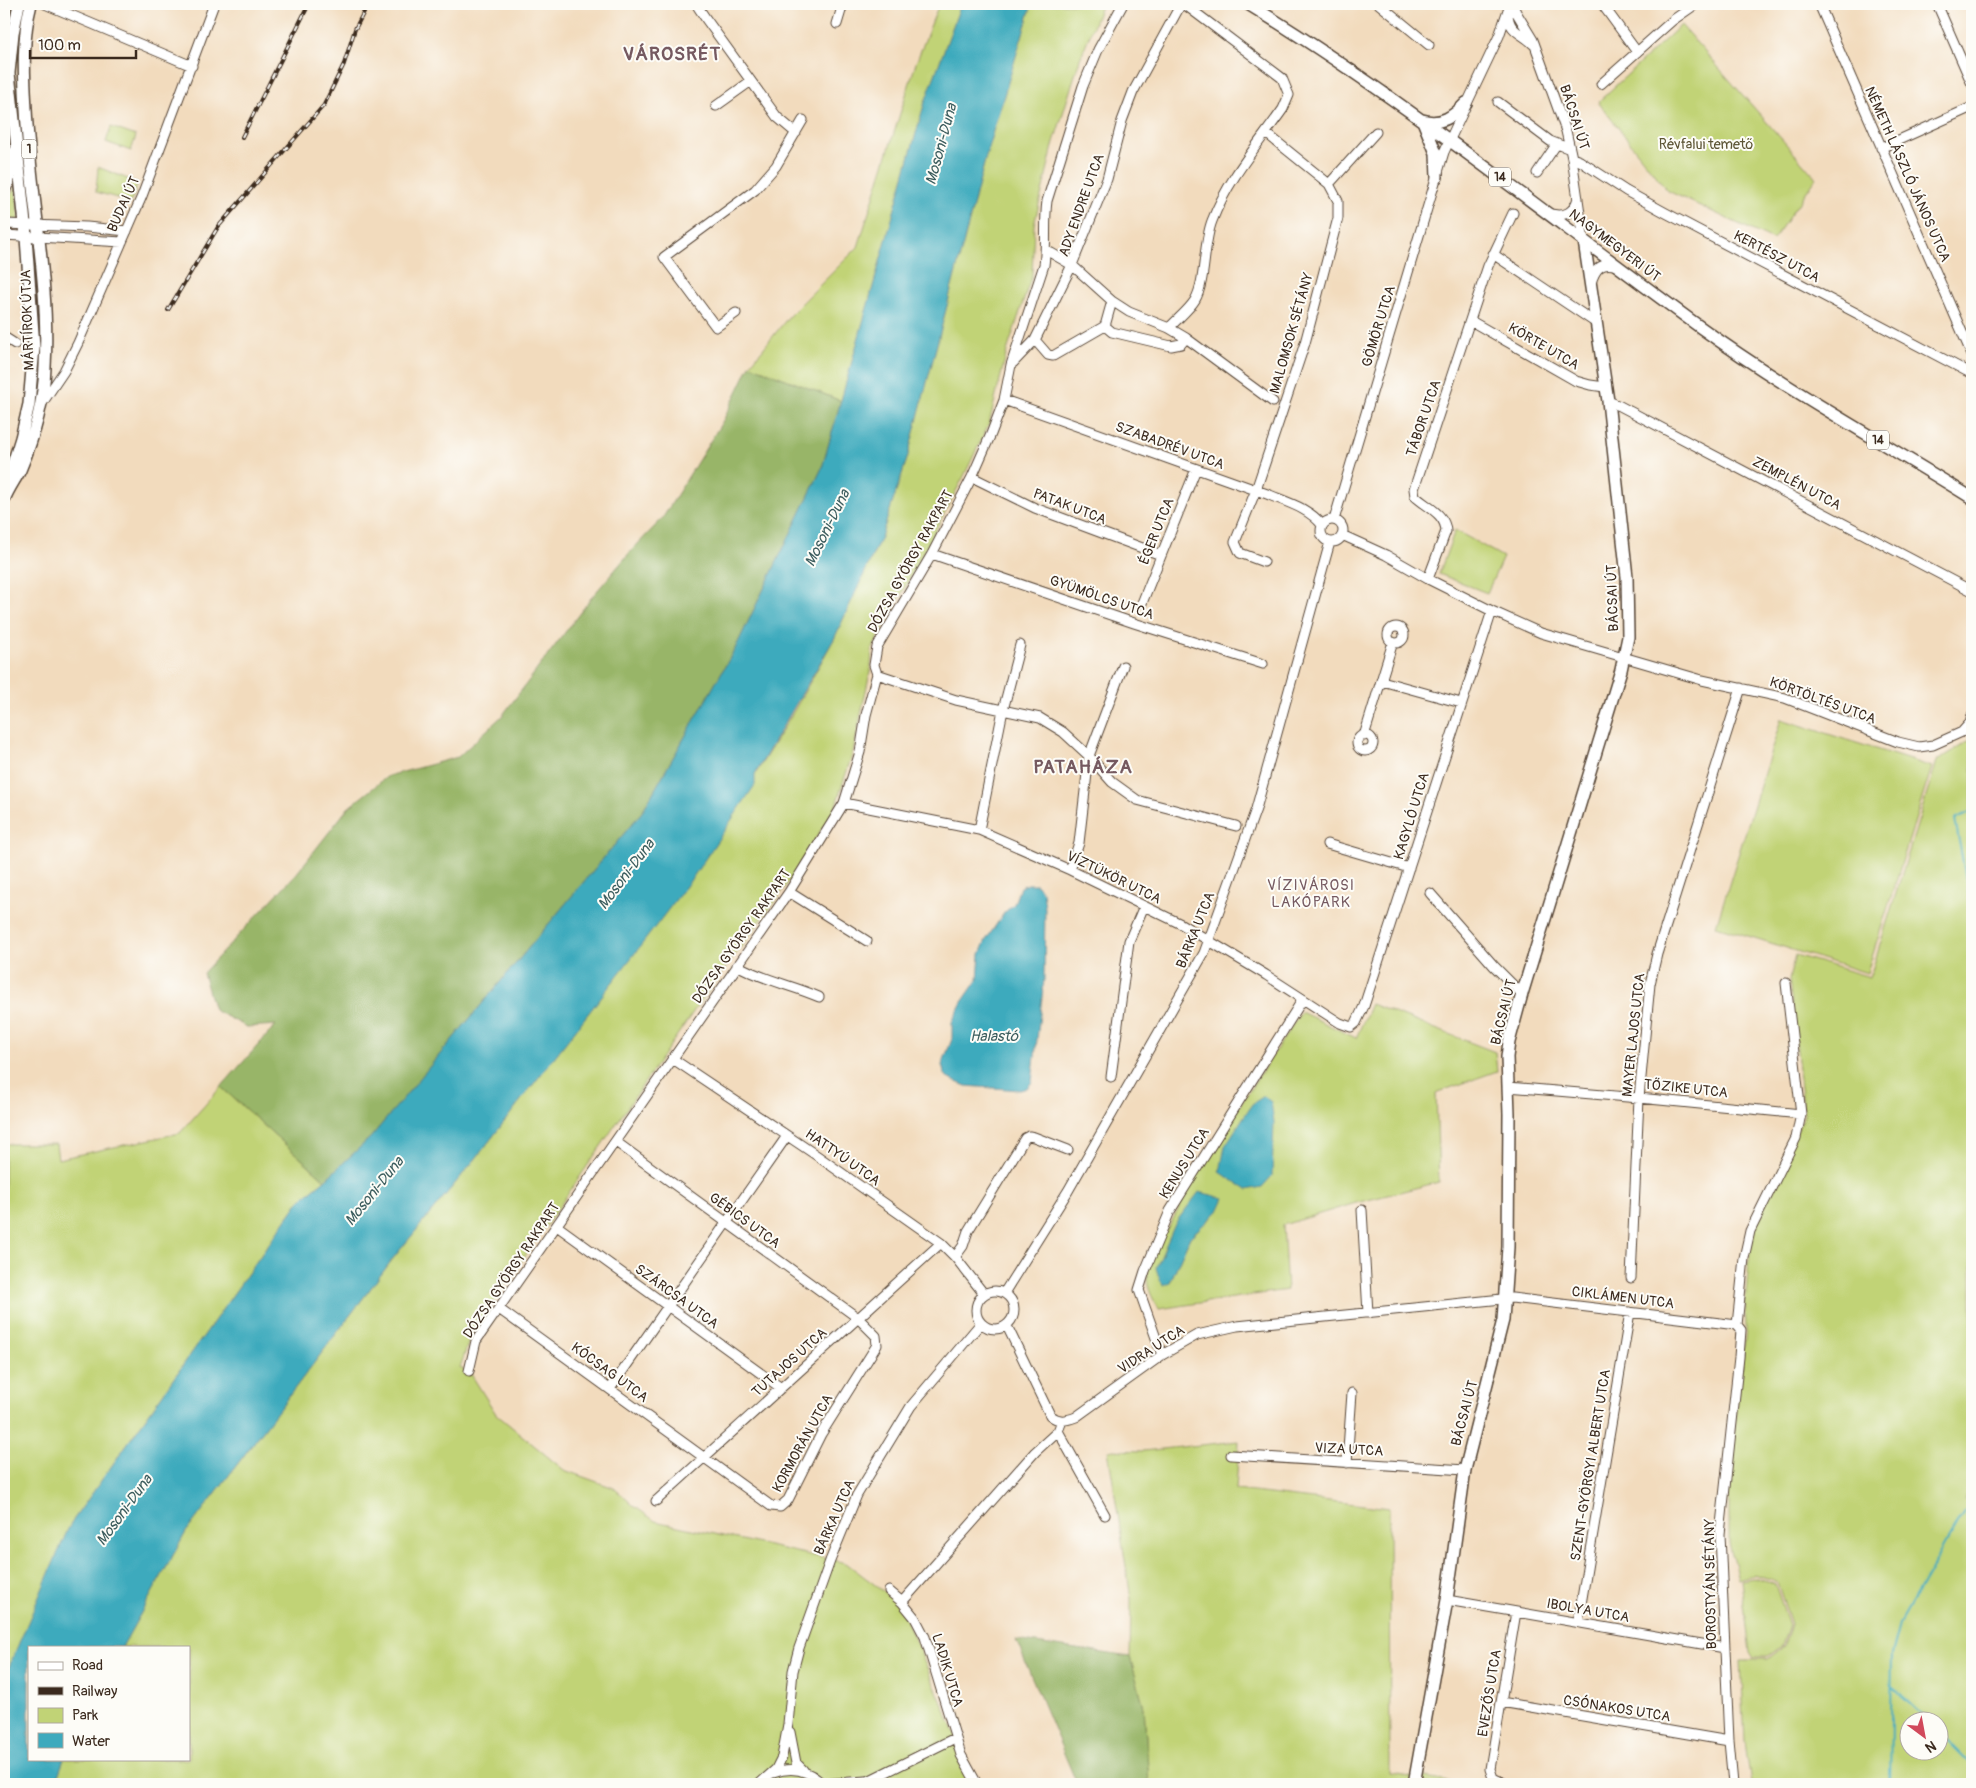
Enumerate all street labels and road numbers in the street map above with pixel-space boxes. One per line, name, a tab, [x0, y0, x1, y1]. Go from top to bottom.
street label: BÁCSAI ÚT	[1556, 82, 1594, 152]
street label: NÉMETH LÁSZLÓ JÁNOS UTCA	[1861, 83, 1955, 265]
road number: 1	[22, 140, 36, 158]
street label: ADY ENDRE UTCA	[1055, 152, 1108, 259]
road number: 14	[1489, 168, 1511, 186]
street label: BUDAI ÚT	[104, 174, 143, 235]
street label: NAGYMEGYERI ÚT	[1566, 205, 1664, 285]
street label: KERTÉSZ UTCA	[1731, 226, 1823, 286]
street label: MÁRTÍROK ÚTJA	[16, 269, 38, 371]
street label: MALOMSOK SÉTÁNY	[1265, 270, 1317, 396]
street label: GÖMÖR UTCA	[1357, 283, 1399, 369]
street label: KÖRTE UTCA	[1505, 318, 1583, 374]
street label: TÁBOR UTCA	[1401, 377, 1445, 459]
street label: SZABADRÉV UTCA	[1113, 417, 1227, 473]
road number: 14	[1867, 430, 1889, 450]
street label: ZEMPLÉN UTCA	[1750, 452, 1844, 514]
street label: PATAK UTCA	[1031, 485, 1109, 528]
street label: DÓZSA GYÖRGY RAKPART	[863, 486, 957, 635]
street label: ÉGER UTCA	[1134, 495, 1178, 567]
street label: BÁCSAI ÚT	[1602, 564, 1622, 632]
street label: GYÜMÖLCS UTCA	[1048, 571, 1156, 623]
street label: KÖRTÖLTÉS UTCA	[1767, 672, 1879, 728]
street label: KAGYLÓ UTCA	[1389, 770, 1433, 862]
street label: VÍZTÜKÖR UTCA	[1064, 846, 1164, 908]
street label: DÓZSA GYÖRGY RAKPART	[688, 865, 794, 1007]
street label: BÁRKA UTCA	[1172, 889, 1218, 971]
street label: MAYER LAJOS UTCA	[1619, 972, 1648, 1098]
street label: BÁCSAI ÚT	[1486, 977, 1520, 1047]
street label: TŐZIKE UTCA	[1643, 1075, 1729, 1101]
street label: HATTYÚ UTCA	[802, 1125, 883, 1190]
street label: KENUS UTCA	[1156, 1125, 1213, 1202]
street label: GÉBICS UTCA	[706, 1188, 784, 1252]
street label: DÓZSA GYÖRGY RAKPART	[459, 1198, 563, 1341]
street label: SZÁRCSA UTCA	[632, 1260, 722, 1332]
street label: CIKLÁMEN UTCA	[1571, 1282, 1675, 1312]
street label: VIDRA UTCA	[1115, 1322, 1188, 1377]
street label: TUTAJOS UTCA	[748, 1324, 830, 1400]
street label: KÓCSAG UTCA	[568, 1338, 652, 1406]
street label: SZENT-GYÖRGYI ALBERT UTCA	[1566, 1368, 1614, 1562]
street label: BÁCSAI ÚT	[1447, 1378, 1481, 1448]
street label: KORMORÁN UTCA	[768, 1391, 836, 1495]
street label: VIZA UTCA	[1314, 1439, 1384, 1460]
street label: BÁRKA UTCA	[809, 1476, 859, 1558]
street label: BOROSTYÁN SÉTÁNY	[1700, 1519, 1720, 1649]
street label: IBOLYA UTCA	[1545, 1595, 1631, 1626]
street label: LADIK UTCA	[928, 1631, 967, 1709]
street label: EVEZŐS UTCA	[1473, 1648, 1505, 1738]
street label: CSÓNAKOS UTCA	[1562, 1691, 1672, 1725]

